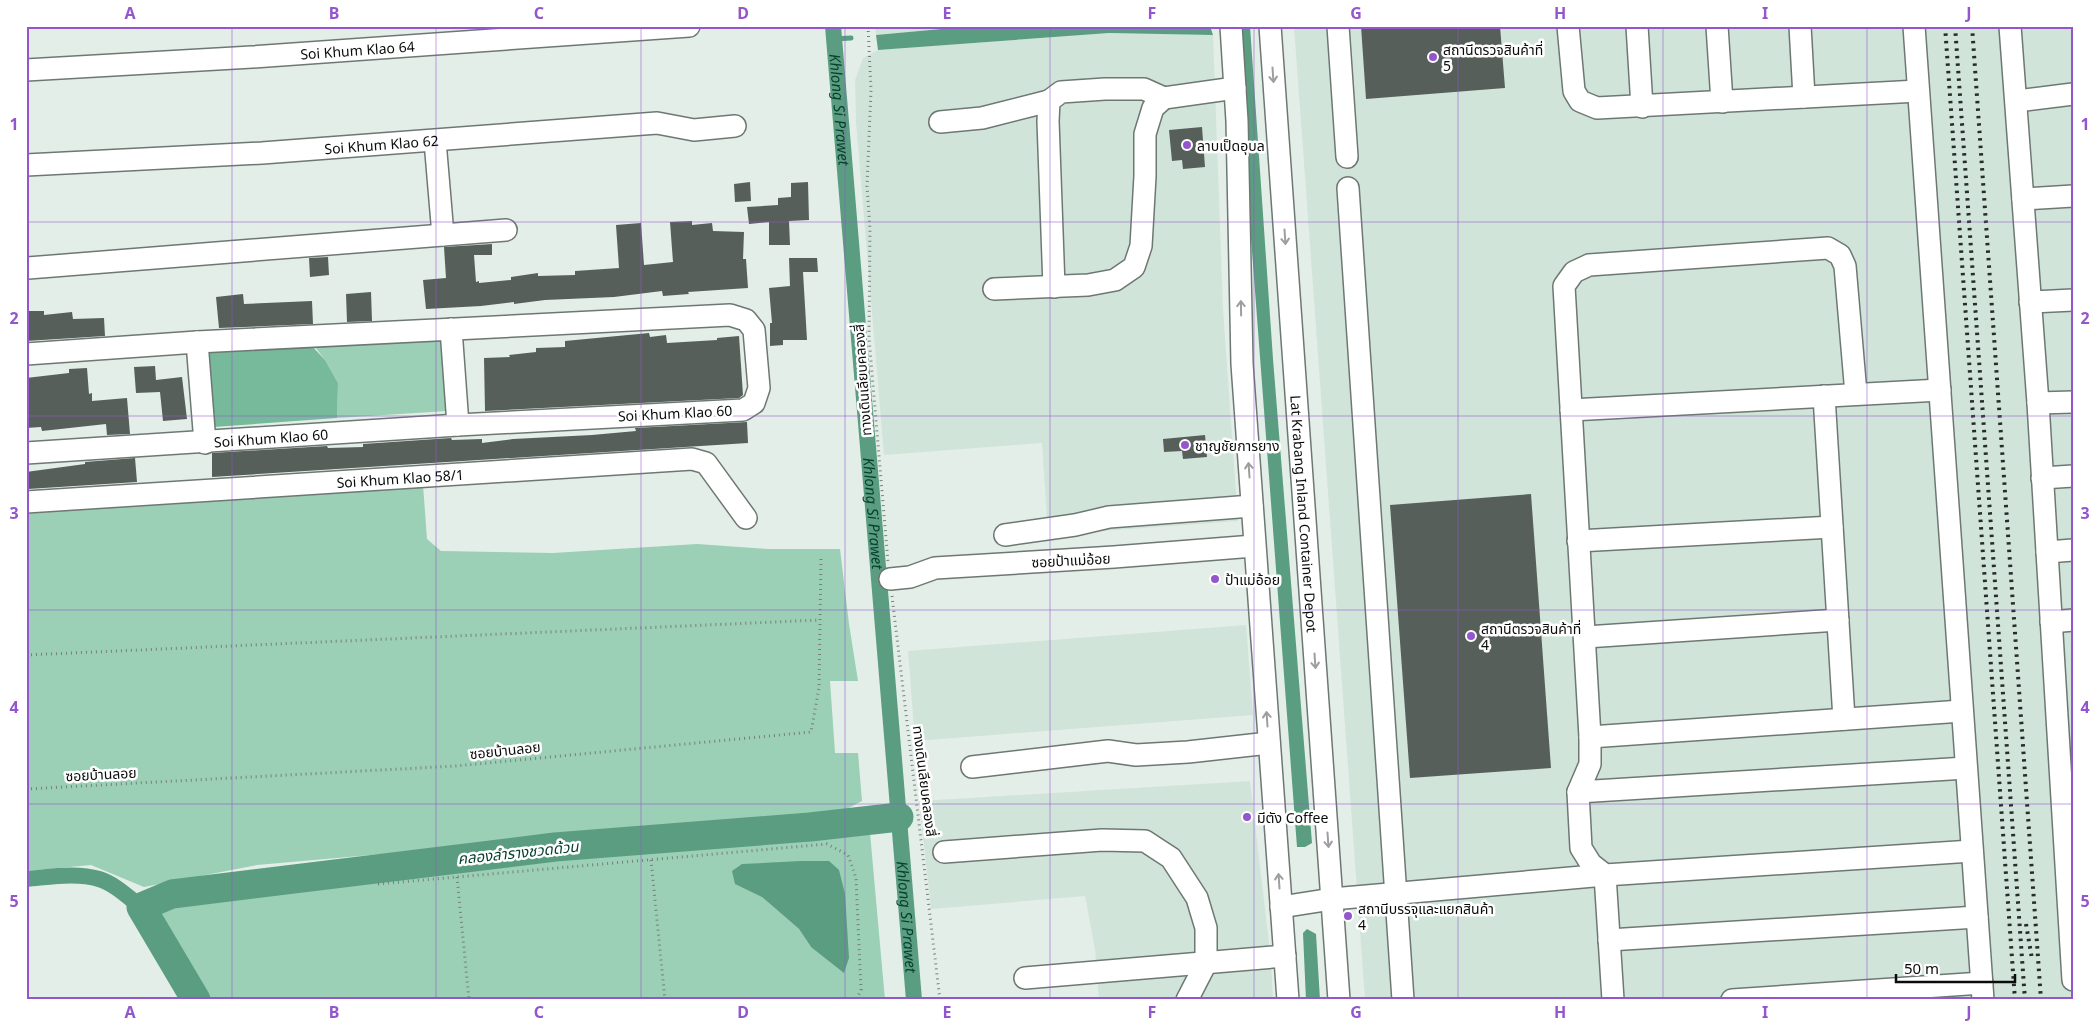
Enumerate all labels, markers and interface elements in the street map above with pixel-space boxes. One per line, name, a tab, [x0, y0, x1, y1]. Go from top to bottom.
text: A	[124, 2, 136, 24]
text: B	[329, 2, 339, 24]
text: C	[534, 2, 544, 24]
text: D	[737, 2, 749, 24]
text: E	[943, 2, 952, 24]
text: F	[1148, 2, 1156, 24]
text: G	[1350, 2, 1362, 24]
text: H	[1554, 2, 1566, 24]
text: I	[1762, 2, 1768, 24]
text: J	[1964, 2, 1972, 24]
street label: Soi Khum Klao 64	[300, 36, 415, 63]
place label: สถานีตรวจสินค้าที่ 5	[1443, 40, 1543, 75]
marker: สถานีตรวจสินค้าที่ 5	[1427, 51, 1439, 63]
water label: Khlong Si Prawet	[825, 53, 855, 167]
one-way arrow	[1268, 67, 1278, 83]
text: 1	[9, 113, 19, 135]
text: 1	[2080, 113, 2090, 135]
street label: Soi Khum Klao 62	[324, 130, 439, 158]
place label: ลาบเป็ดอุบล	[1197, 136, 1265, 155]
marker: ลาบเป็ดอุบล	[1181, 139, 1193, 151]
one-way arrow	[1280, 229, 1289, 245]
one-way arrow	[1236, 300, 1246, 316]
text: 2	[9, 307, 19, 329]
text: 2	[2080, 307, 2090, 329]
street label: ทางเดินเลียบคลองสี่	[849, 324, 875, 436]
street label: Lat Krabang Inland Container Depot	[1287, 394, 1322, 633]
street label: Soi Khum Klao 60	[617, 401, 733, 425]
street label: Soi Khum Klao 60	[213, 425, 329, 451]
place label: ชาญชัยการยาง	[1195, 436, 1280, 455]
marker: ชาญชัยการยาง	[1179, 439, 1191, 451]
water label: Khlong Si Prawet	[859, 457, 888, 571]
one-way arrow	[1245, 462, 1254, 478]
street label: Soi Khum Klao 58/1	[336, 464, 465, 491]
text: 3	[9, 502, 19, 524]
text: 3	[2080, 502, 2090, 524]
street label: ซอยป้าแม่อ้อย	[1031, 548, 1111, 572]
place label: ป้าแม่อ้อย	[1225, 570, 1280, 589]
marker: ป้าแม่อ้อย	[1209, 573, 1221, 585]
place label: สถานีตรวจสินค้าที่ 4	[1481, 619, 1581, 654]
marker: สถานีตรวจสินค้าที่ 4	[1465, 630, 1477, 642]
one-way arrow	[1311, 653, 1320, 669]
text: 4	[9, 696, 19, 718]
text: 4	[2080, 696, 2090, 718]
one-way arrow	[1263, 712, 1272, 728]
street label: ทางเดินเลียบคลองสี่	[909, 724, 941, 838]
street label: ซอยบ้านลอย	[469, 737, 541, 763]
street label: ซอยบ้านลอย	[65, 763, 137, 785]
place label: มีตัง Coffee	[1257, 808, 1329, 827]
marker: มีตัง Coffee	[1241, 811, 1253, 823]
one-way arrow	[1324, 832, 1333, 848]
water label: คลองลำรางชวดด้วน	[457, 836, 580, 868]
water label: Khlong Si Prawet	[892, 860, 922, 975]
one-way arrow	[1275, 874, 1284, 890]
text: 5	[9, 890, 19, 912]
text: 5	[2080, 890, 2090, 912]
place label: สถานีบรรจุและแยกสินค้า 4	[1358, 899, 1494, 934]
marker: สถานีบรรจุและแยกสินค้า 4	[1342, 910, 1354, 922]
scale bar	[1896, 951, 2015, 983]
text: 50 m	[1904, 958, 1939, 978]
text: A	[124, 1001, 136, 1023]
text: B	[329, 1001, 339, 1023]
text: C	[534, 1001, 544, 1023]
text: D	[737, 1001, 749, 1023]
text: E	[943, 1001, 952, 1023]
text: F	[1148, 1001, 1156, 1023]
text: G	[1350, 1001, 1362, 1023]
text: H	[1554, 1001, 1566, 1023]
text: I	[1762, 1001, 1768, 1023]
text: J	[1964, 1001, 1972, 1023]

